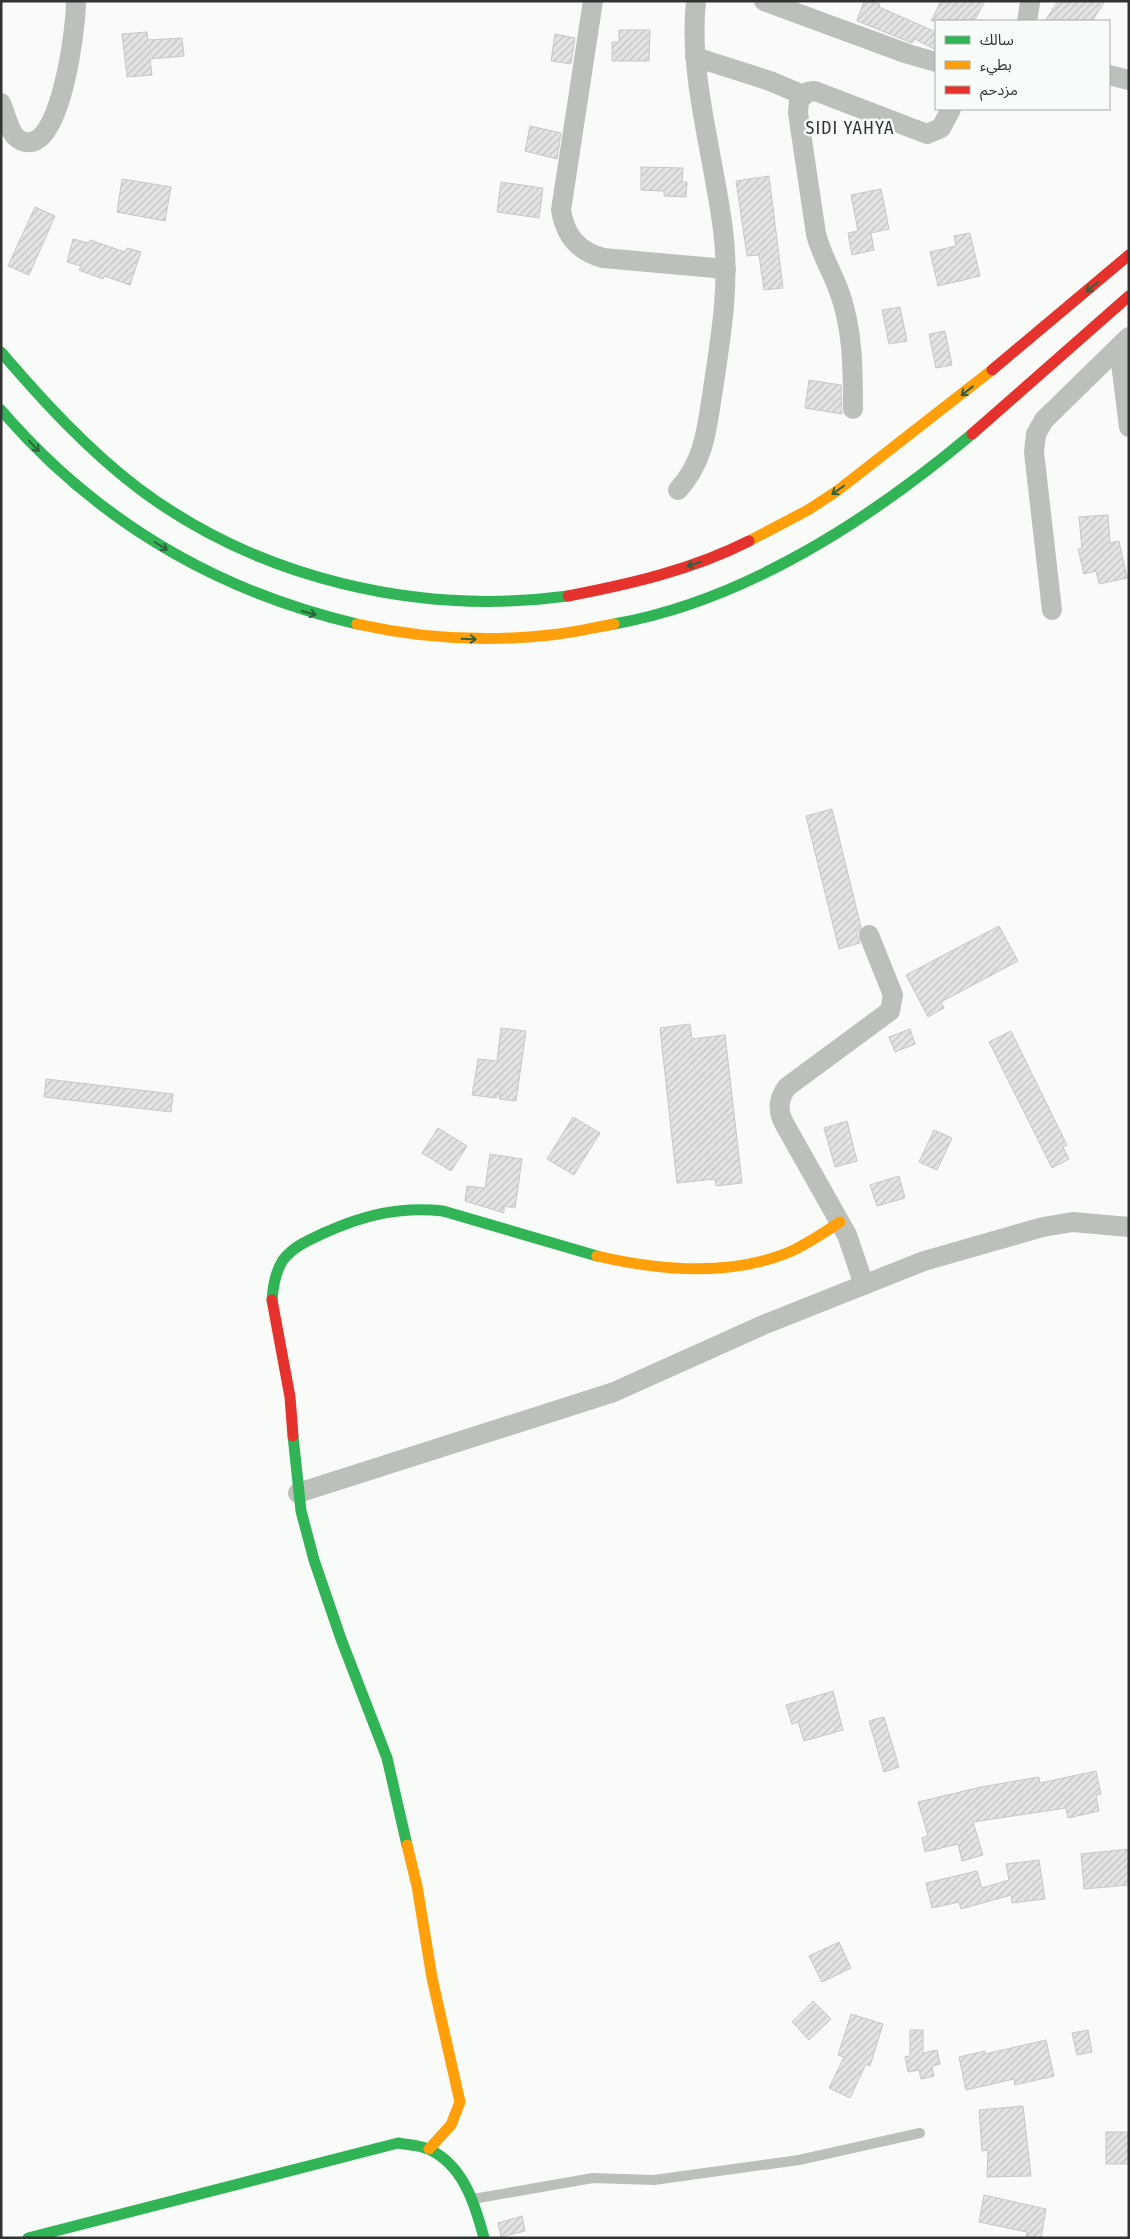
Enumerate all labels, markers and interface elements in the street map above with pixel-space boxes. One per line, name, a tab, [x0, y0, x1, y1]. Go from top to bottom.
legend	[935, 20, 1110, 110]
text: سالك	[980, 31, 1014, 49]
text: بطيء	[980, 56, 1012, 76]
text: مزدحم	[980, 81, 1018, 101]
district label: SIDI YAHYA	[805, 117, 895, 139]
one-way arrow	[1085, 281, 1098, 292]
one-way arrow	[961, 386, 974, 397]
one-way arrow	[28, 440, 40, 452]
one-way arrow	[832, 485, 846, 495]
one-way arrow	[154, 542, 168, 552]
one-way arrow	[687, 560, 702, 569]
one-way arrow	[300, 609, 316, 619]
one-way arrow	[460, 634, 477, 644]

